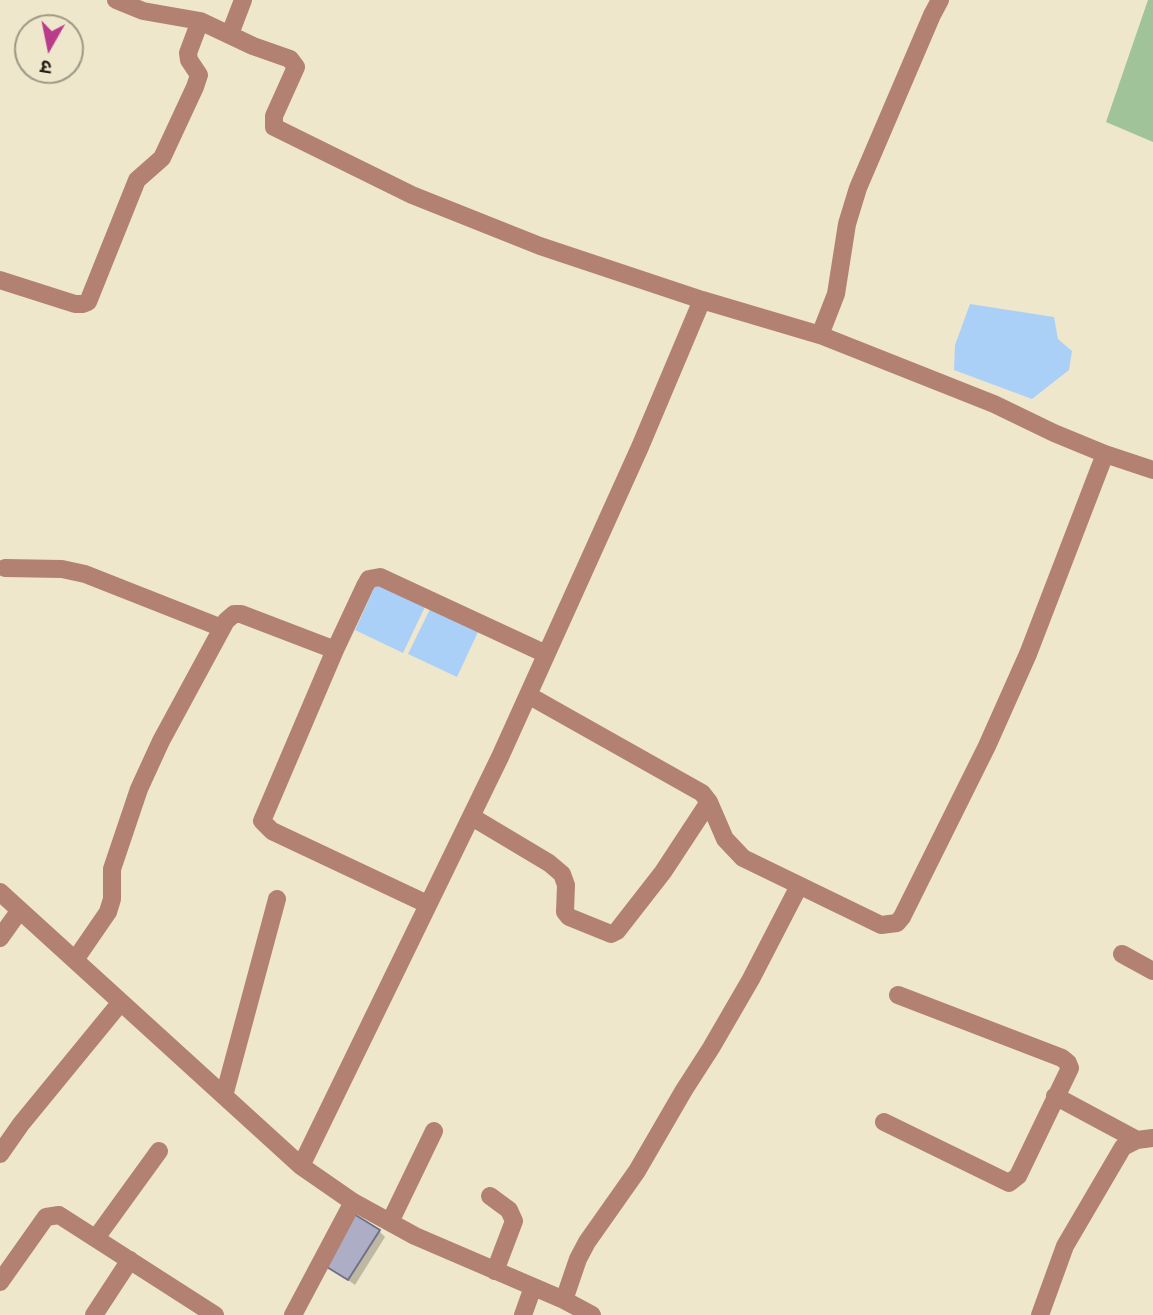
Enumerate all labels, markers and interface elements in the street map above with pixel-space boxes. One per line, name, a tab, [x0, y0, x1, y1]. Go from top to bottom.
north arrow	[14, 14, 84, 84]
text: उ	[39, 56, 53, 80]

